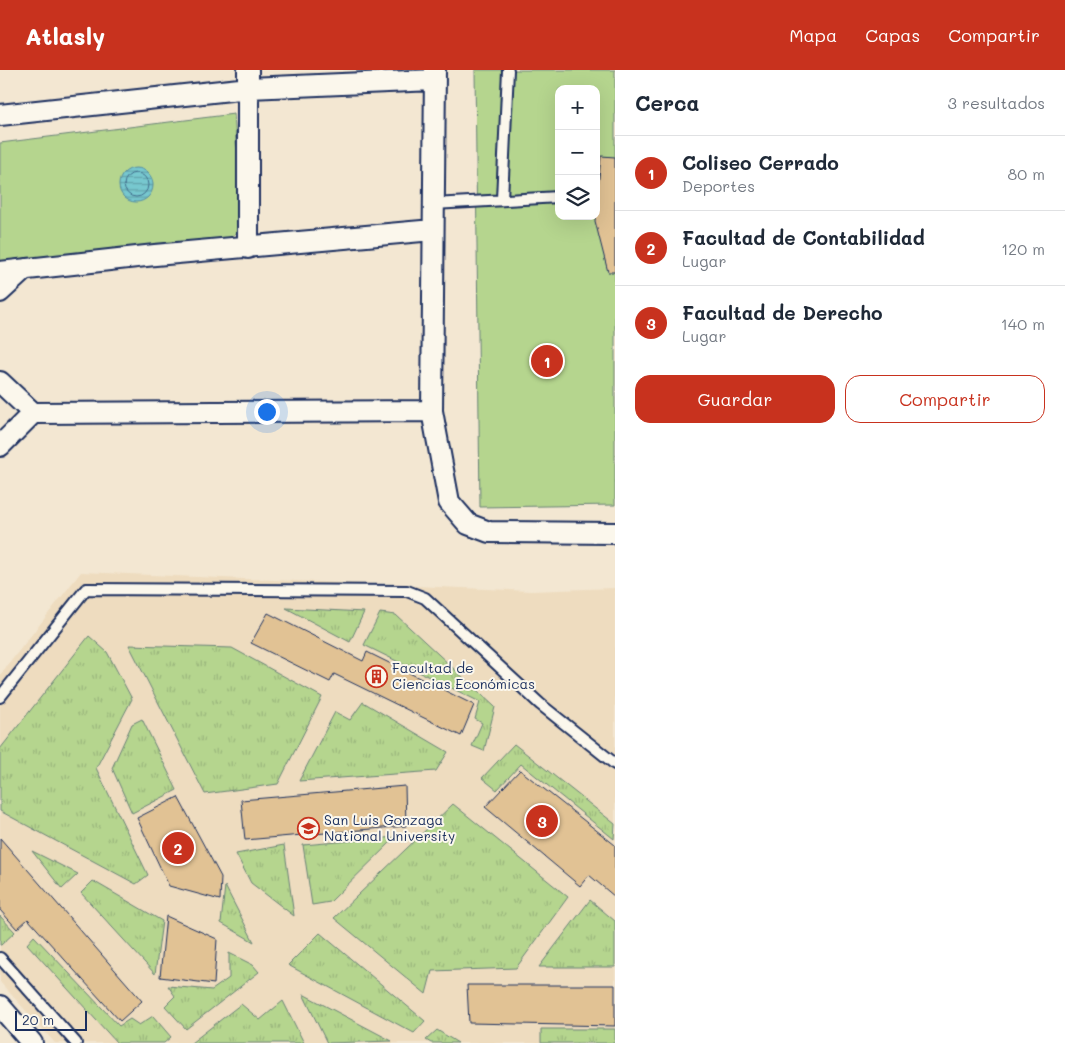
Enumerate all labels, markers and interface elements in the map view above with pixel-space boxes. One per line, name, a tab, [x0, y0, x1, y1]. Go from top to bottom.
text: Atlasly	[25, 20, 105, 51]
text: Mapa	[789, 23, 837, 47]
text: Capas	[865, 23, 920, 47]
text: Compartir	[948, 23, 1040, 47]
map controls	[555, 85, 600, 220]
button: +	[555, 85, 600, 130]
text: Cerca	[635, 89, 700, 116]
text: 3 resultados	[948, 92, 1045, 113]
button: −	[555, 130, 600, 175]
text: Coliseo Cerrado	[682, 150, 839, 175]
text: 1	[647, 163, 655, 184]
text: 80 m	[1008, 163, 1045, 184]
button: layers	[555, 175, 600, 220]
text: Deportes	[682, 175, 755, 196]
text: Facultad de Contabilidad	[682, 225, 925, 250]
text: 2	[647, 238, 655, 259]
text: 120 m	[1001, 238, 1045, 259]
text: Lugar	[682, 250, 726, 271]
text: Facultad de Derecho	[682, 300, 883, 325]
text: 3	[646, 313, 656, 334]
text: 140 m	[1001, 313, 1045, 334]
text: Lugar	[682, 325, 726, 346]
pin: 1	[531, 342, 563, 380]
button: Guardar	[635, 375, 835, 423]
button: Compartir	[845, 375, 1045, 423]
your location	[254, 399, 280, 425]
place label: Facultad de Ciencias Económicas	[392, 658, 535, 693]
building icon: Facultad de Ciencias Económicas	[364, 664, 388, 688]
pin: 3	[526, 802, 558, 840]
place label: San Luis Gonzaga National University	[324, 810, 455, 845]
school or university icon: San Luis Gonzaga National University	[296, 816, 320, 840]
pin: 2	[162, 829, 194, 867]
scale bar	[15, 1008, 88, 1031]
text: 20 m	[22, 1010, 54, 1029]

